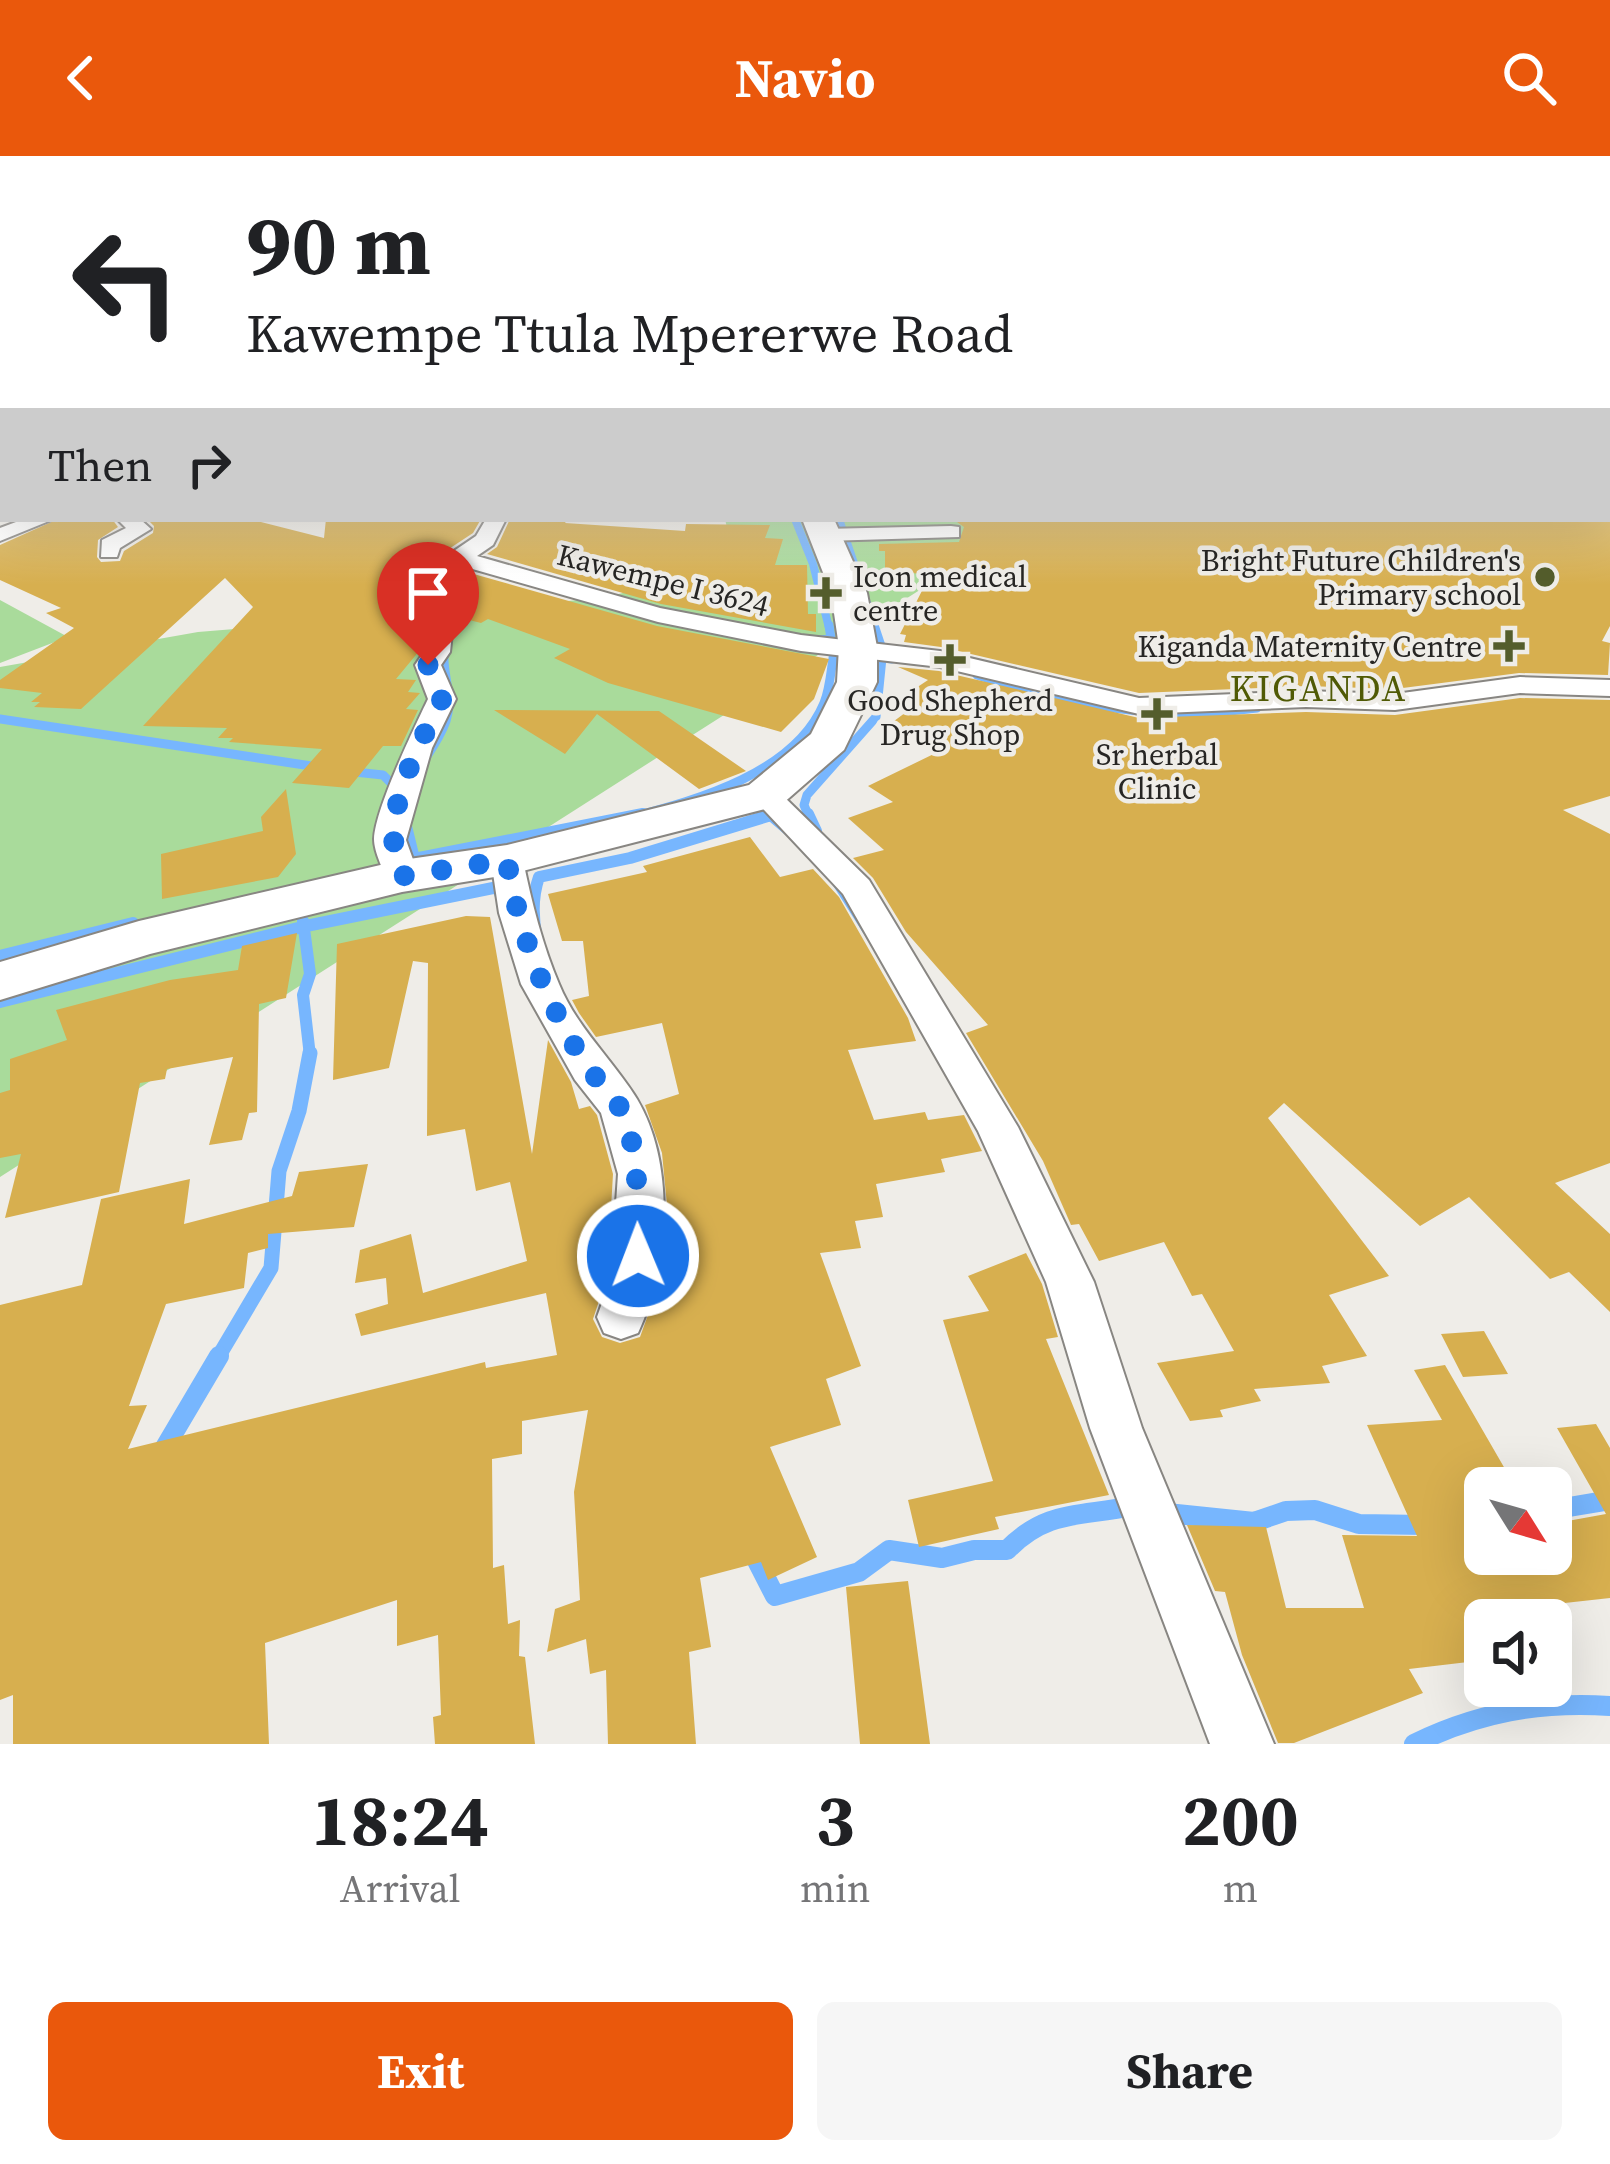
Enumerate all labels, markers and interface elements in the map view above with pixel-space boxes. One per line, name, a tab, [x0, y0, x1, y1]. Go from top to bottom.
text: Navio	[735, 41, 875, 115]
icon: back	[48, 45, 114, 111]
icon: search	[1496, 45, 1562, 111]
text: 90 m	[246, 187, 431, 302]
icon: left	[48, 204, 204, 360]
text: Kawempe Ttula Mpererwe Road	[246, 296, 1013, 370]
icon: right	[176, 432, 242, 498]
text: Then	[48, 434, 152, 496]
street label: Kawempe I 3624	[553, 534, 773, 626]
place label: Bright Future Children's Primary school	[1201, 540, 1521, 615]
pin	[377, 542, 479, 665]
place label: Icon medical centre	[853, 556, 1027, 631]
icon: arrive	[395, 560, 461, 626]
marker: Bright Future Children's Primary school	[1532, 564, 1558, 590]
marker: Icon medical centre	[810, 577, 842, 609]
place label: Kiganda Maternity Centre	[1137, 626, 1482, 667]
marker: Kiganda Maternity Centre	[1493, 630, 1525, 662]
marker: Good Shepherd Drug Shop	[934, 644, 966, 676]
district label: KIGANDA	[1230, 664, 1408, 713]
place label: Good Shepherd Drug Shop	[847, 680, 1053, 755]
marker: Sr herbal Clinic	[1141, 698, 1173, 730]
place label: Sr herbal Clinic	[1096, 734, 1218, 809]
position arrow	[575, 1193, 701, 1319]
north arrow	[1464, 1467, 1572, 1575]
map controls	[1464, 1467, 1572, 1707]
button: sound	[1464, 1599, 1572, 1707]
text: 18:24	[311, 1770, 489, 1869]
text: 3	[816, 1770, 855, 1869]
text: 200	[1182, 1770, 1299, 1869]
text: Arrival	[340, 1862, 460, 1915]
text: min	[800, 1862, 871, 1915]
text: m	[1223, 1862, 1258, 1915]
button: Exit	[48, 2002, 793, 2140]
button: Share	[817, 2002, 1562, 2140]

